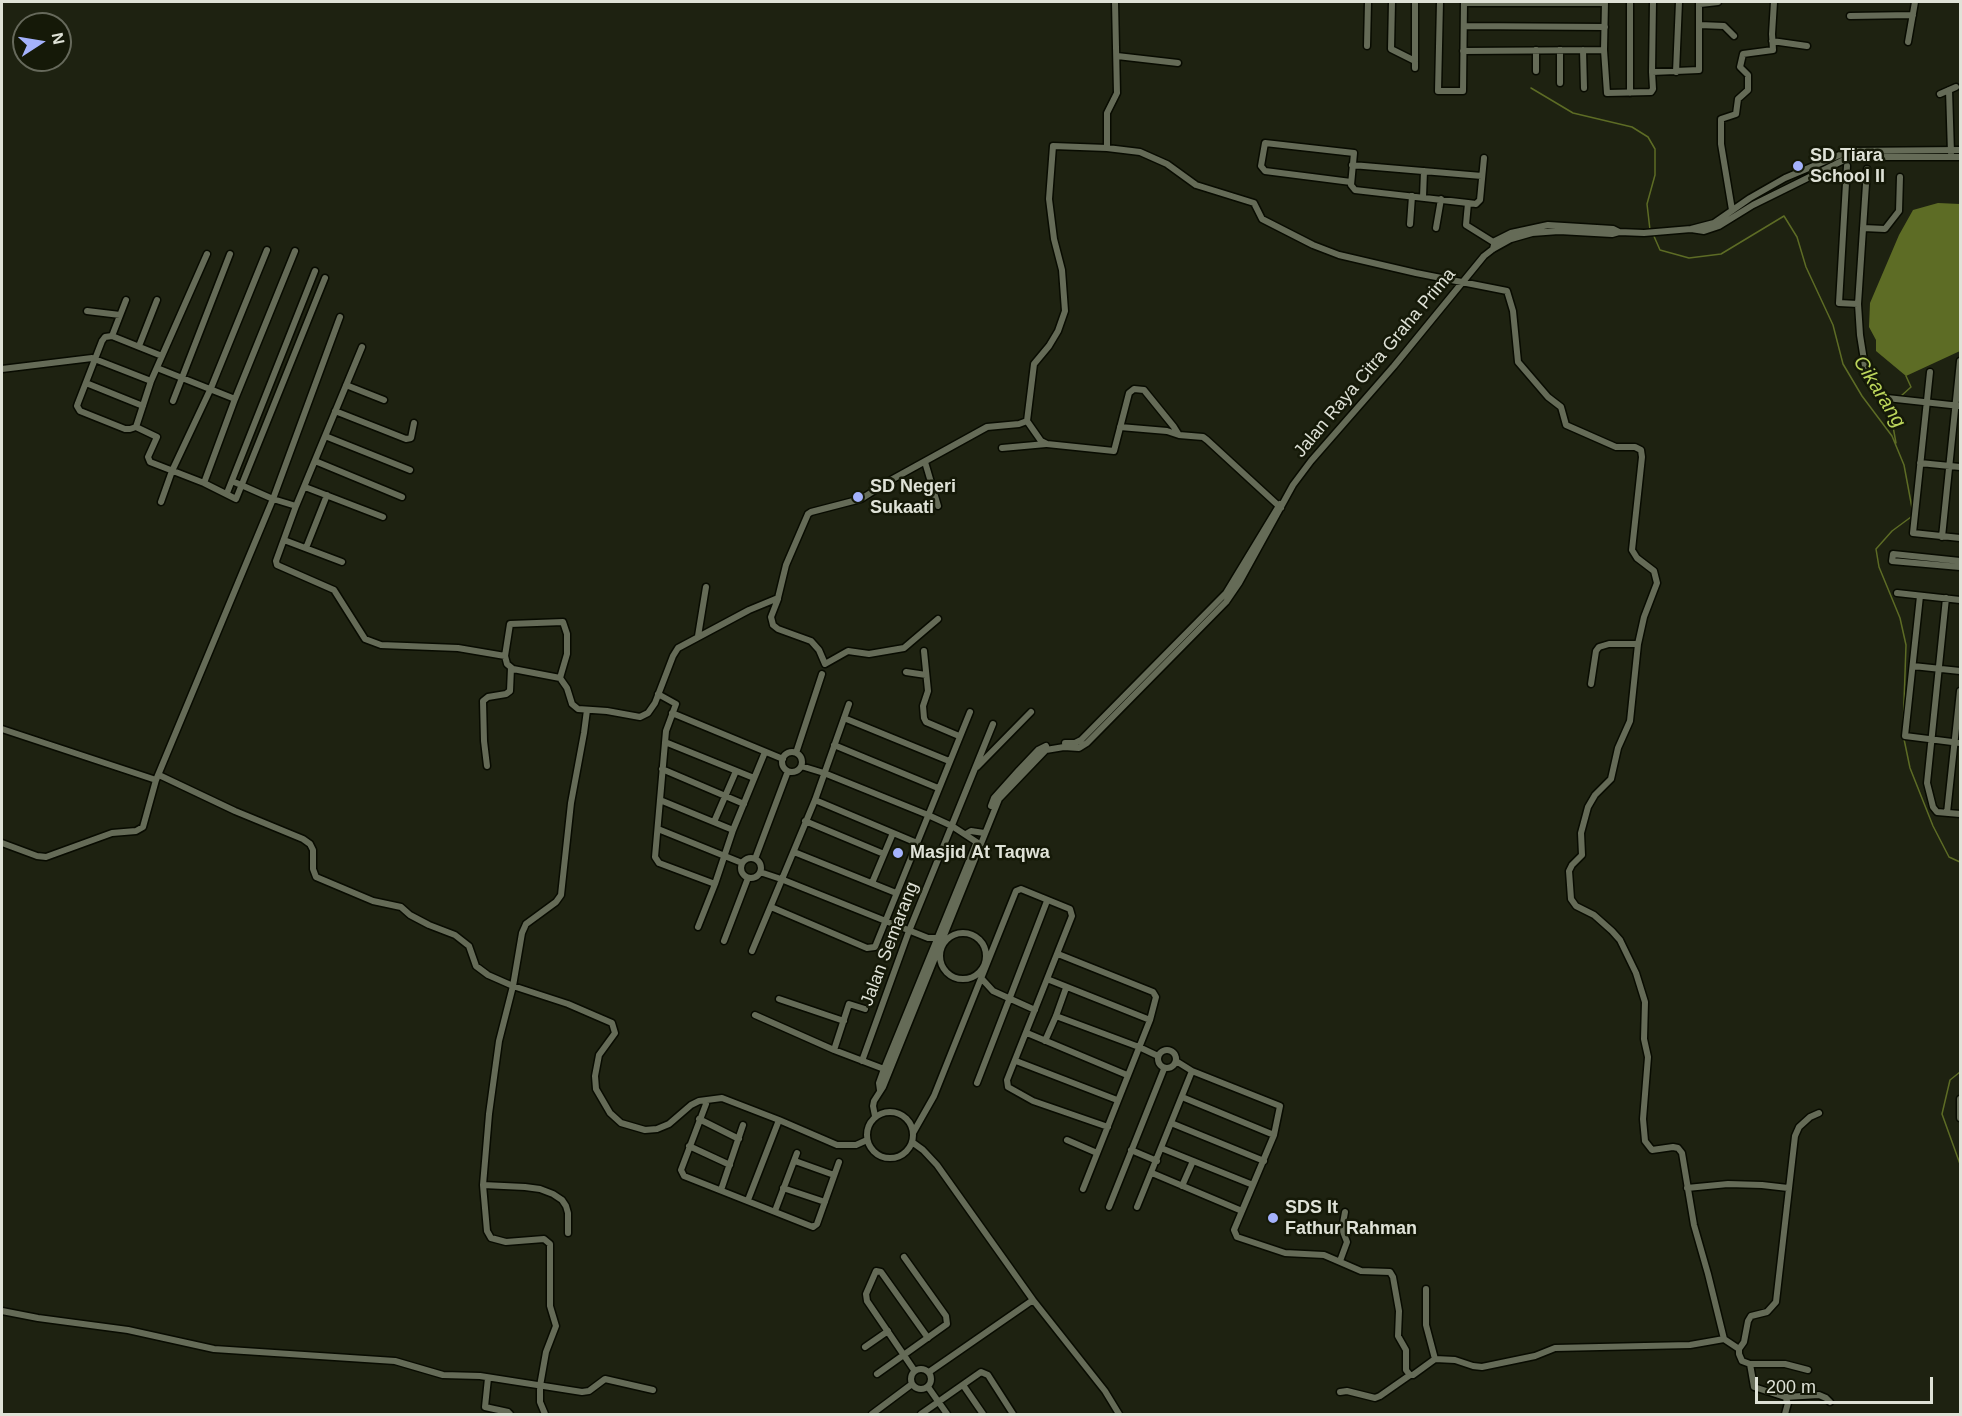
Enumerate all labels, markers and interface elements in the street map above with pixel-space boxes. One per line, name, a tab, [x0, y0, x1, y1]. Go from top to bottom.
north arrow	[12, 12, 72, 72]
text: N	[49, 31, 68, 46]
place label: SD Tiara School II	[1810, 145, 1885, 188]
marker: SD Tiara School II	[1791, 159, 1805, 173]
street label: Jalan Raya Citra Graha Prima	[1290, 264, 1460, 462]
water label: Cikarang	[1848, 352, 1910, 432]
place label: SD Negeri Sukaati	[870, 476, 956, 518]
marker: SD Negeri Sukaati	[851, 490, 865, 504]
place label: Masjid At Taqwa	[910, 842, 1050, 864]
marker: Masjid At Taqwa	[891, 846, 905, 860]
street label: Jalan Semarang	[856, 879, 924, 1009]
place label: SDS It Fathur Rahman	[1285, 1197, 1417, 1240]
marker: SDS It Fathur Rahman	[1266, 1211, 1280, 1225]
scale bar	[1758, 1365, 1936, 1403]
text: 200 m	[1766, 1377, 1816, 1397]

